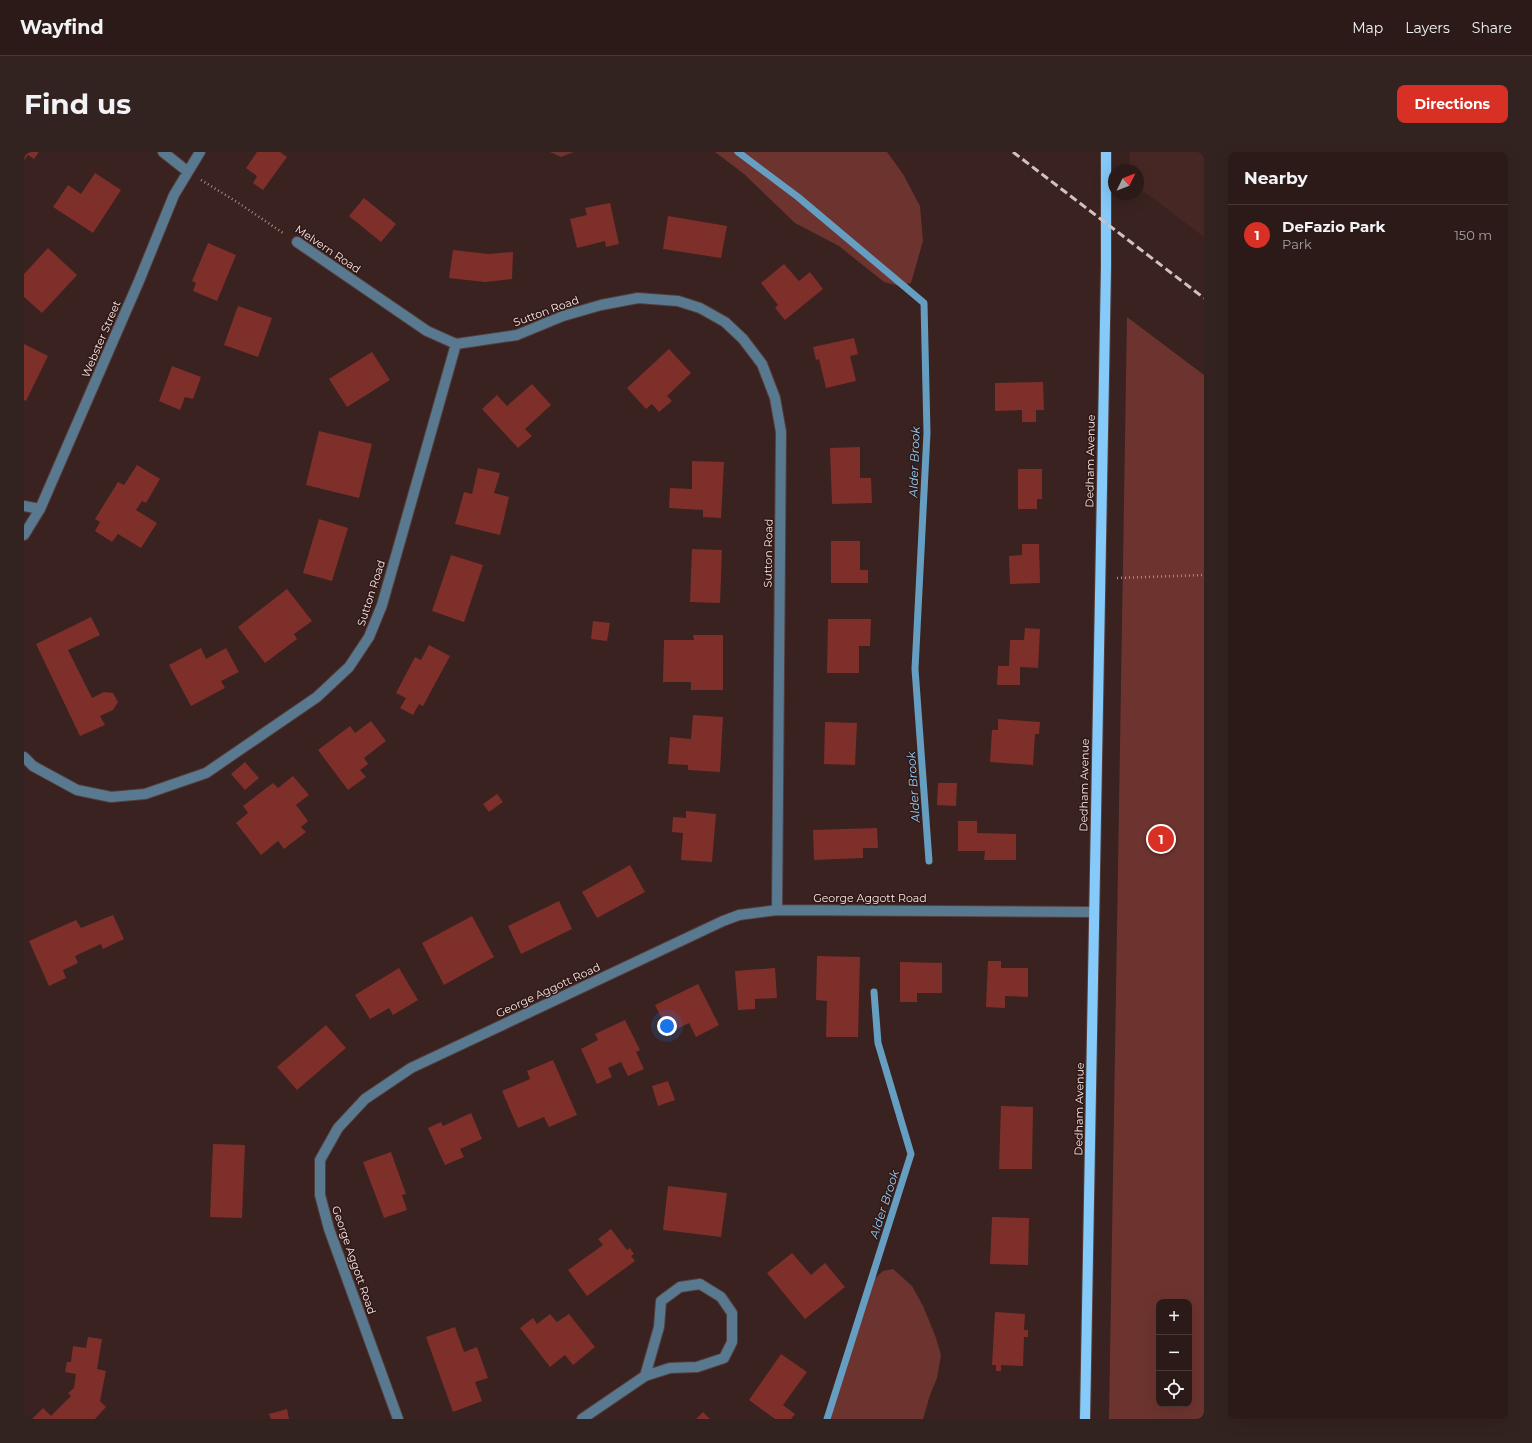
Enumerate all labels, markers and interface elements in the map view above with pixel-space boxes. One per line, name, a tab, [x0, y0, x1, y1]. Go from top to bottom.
text: Wayfind	[20, 16, 104, 39]
text: Map	[1352, 19, 1383, 37]
text: Layers	[1405, 19, 1450, 37]
text: Share	[1472, 19, 1512, 37]
button: Directions	[1397, 85, 1508, 123]
text: Find us	[24, 87, 131, 121]
north arrow	[1108, 164, 1144, 200]
text: Nearby	[1244, 168, 1308, 188]
text: DeFazio Park	[1282, 217, 1385, 236]
street label: Melvern Road	[293, 222, 363, 276]
text: 1	[1254, 227, 1260, 243]
text: 150 m	[1454, 227, 1492, 243]
text: Park	[1282, 236, 1312, 252]
street label: Sutton Road	[511, 293, 581, 329]
street label: Webster Street	[78, 298, 124, 380]
street label: Dedham Avenue	[1082, 414, 1098, 508]
water label: Alder Brook	[905, 425, 923, 499]
street label: Sutton Road	[760, 519, 776, 587]
street label: Sutton Road	[354, 558, 388, 628]
street label: Dedham Avenue	[1076, 738, 1092, 832]
water label: Alder Brook	[903, 750, 923, 824]
pin: 1	[1148, 824, 1174, 854]
street label: George Aggott Road	[813, 891, 927, 905]
street label: George Aggott Road	[494, 960, 602, 1020]
your location	[657, 1016, 677, 1036]
street label: Dedham Avenue	[1071, 1062, 1087, 1156]
water label: Alder Brook	[866, 1167, 902, 1241]
street label: George Aggott Road	[329, 1204, 379, 1316]
map controls	[1156, 1299, 1192, 1407]
button: +	[1156, 1299, 1192, 1335]
button: −	[1156, 1335, 1192, 1371]
button: locate	[1156, 1371, 1192, 1407]

